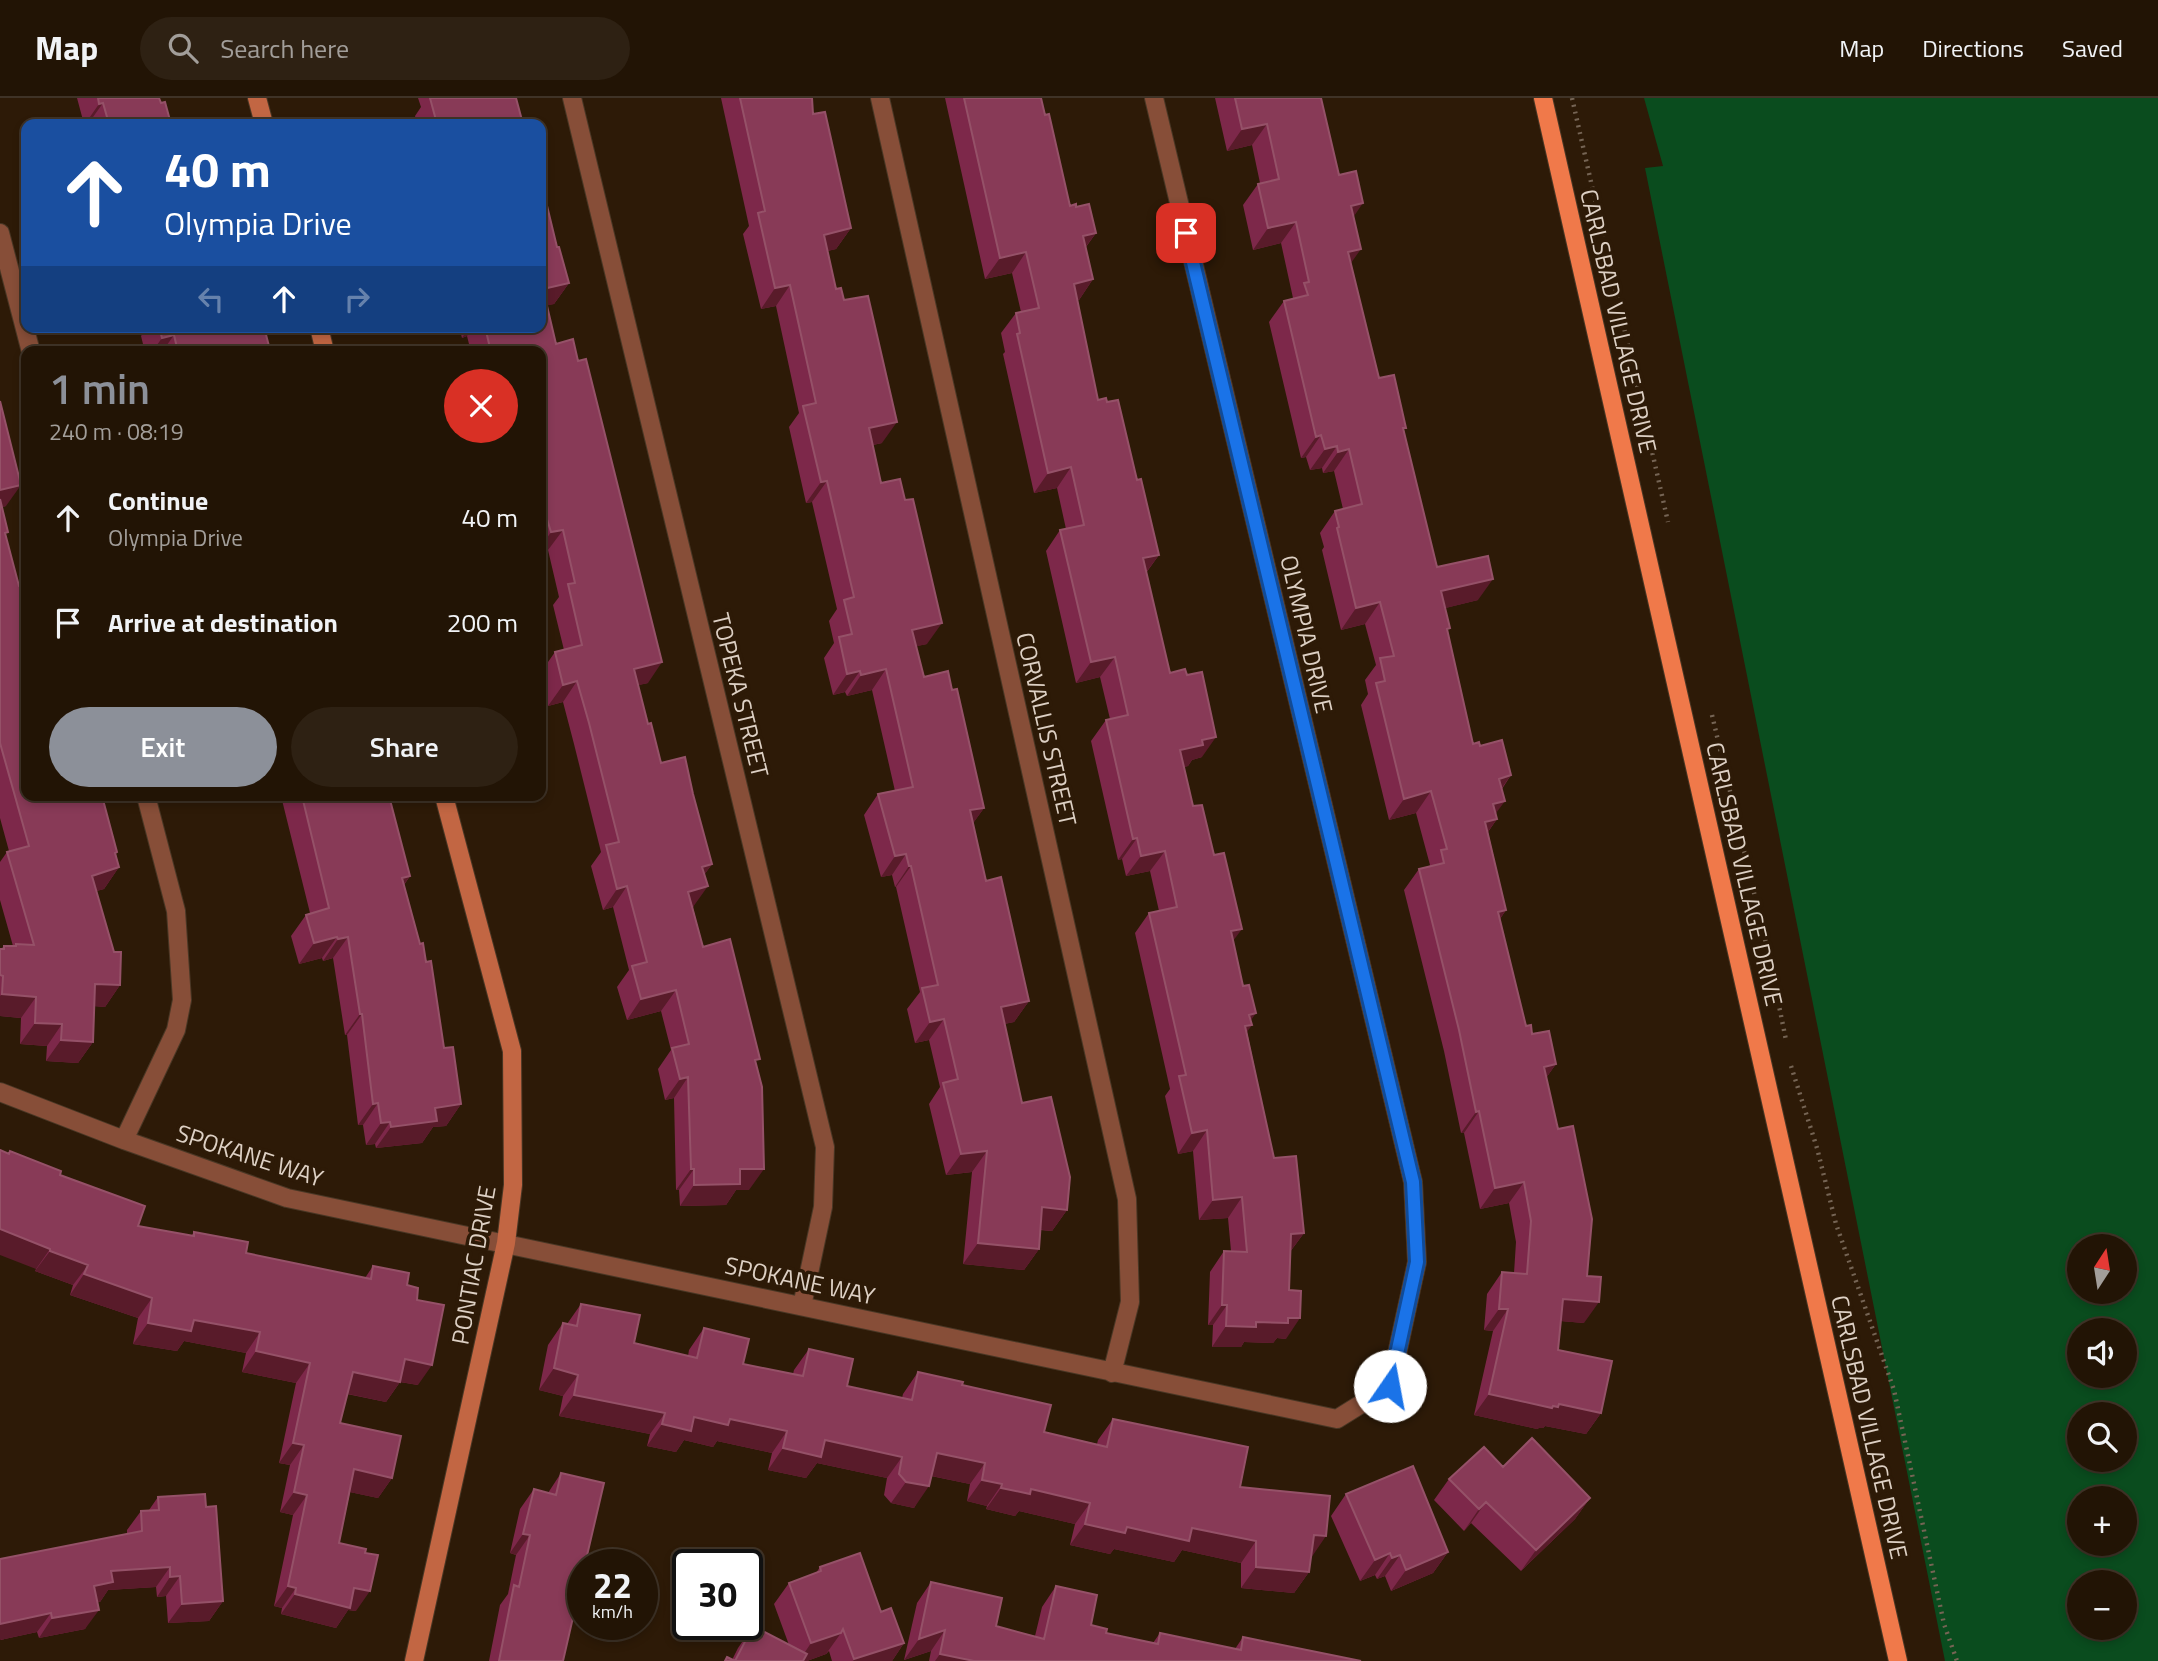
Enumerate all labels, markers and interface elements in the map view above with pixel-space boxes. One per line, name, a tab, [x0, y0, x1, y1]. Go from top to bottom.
search box	[140, 17, 630, 80]
text: Map	[35, 23, 98, 73]
icon: search	[164, 29, 202, 67]
text: Search here	[220, 29, 349, 68]
text: Map	[1839, 30, 1884, 66]
text: Directions	[1922, 30, 2024, 66]
text: Saved	[2062, 30, 2123, 66]
text: 40 m	[164, 131, 271, 206]
icon: ahead	[49, 147, 140, 238]
street label: CARLSBAD VILLAGE DRIVE	[1571, 185, 1667, 457]
text: Olympia Drive	[164, 199, 352, 247]
pin	[1156, 203, 1216, 263]
icon: arrive	[1167, 214, 1205, 252]
icon: left	[192, 280, 230, 318]
icon: ahead	[265, 280, 303, 318]
icon: right	[338, 280, 376, 318]
text: 1 min	[49, 356, 150, 420]
button: close	[444, 369, 518, 443]
text: 240 m · 08:19	[49, 414, 184, 449]
text: Continue	[108, 481, 208, 520]
text: 40 m	[461, 498, 518, 537]
icon: ahead	[49, 499, 87, 537]
text: Olympia Drive	[108, 520, 243, 555]
street label: OLYMPIA DRIVE	[1271, 551, 1343, 717]
text: Arrive at destination	[108, 603, 338, 642]
text: 200 m	[447, 603, 518, 642]
icon: arrive	[49, 604, 87, 642]
street label: TOPEKA STREET	[703, 609, 779, 781]
street label: CORVALLIS STREET	[1007, 629, 1087, 830]
button: Exit	[49, 707, 277, 787]
button: Share	[291, 707, 518, 787]
street label: CARLSBAD VILLAGE DRIVE	[1697, 738, 1793, 1010]
street label: SPOKANE WAY	[172, 1114, 328, 1196]
street label: PONTIAC DRIVE	[441, 1183, 505, 1347]
north arrow	[2067, 1234, 2137, 1304]
map controls	[2067, 1234, 2137, 1640]
street label: SPOKANE WAY	[722, 1247, 878, 1313]
street label: CARLSBAD VILLAGE DRIVE	[1822, 1291, 1918, 1563]
button: sound	[2067, 1318, 2137, 1388]
position arrow	[1353, 1349, 1427, 1423]
button: search	[2067, 1402, 2137, 1472]
button: +	[2067, 1486, 2137, 1556]
speed limit sign: 30	[672, 1549, 763, 1640]
text: 22	[593, 1558, 632, 1612]
button: −	[2067, 1570, 2137, 1640]
text: km/h	[592, 1598, 633, 1625]

